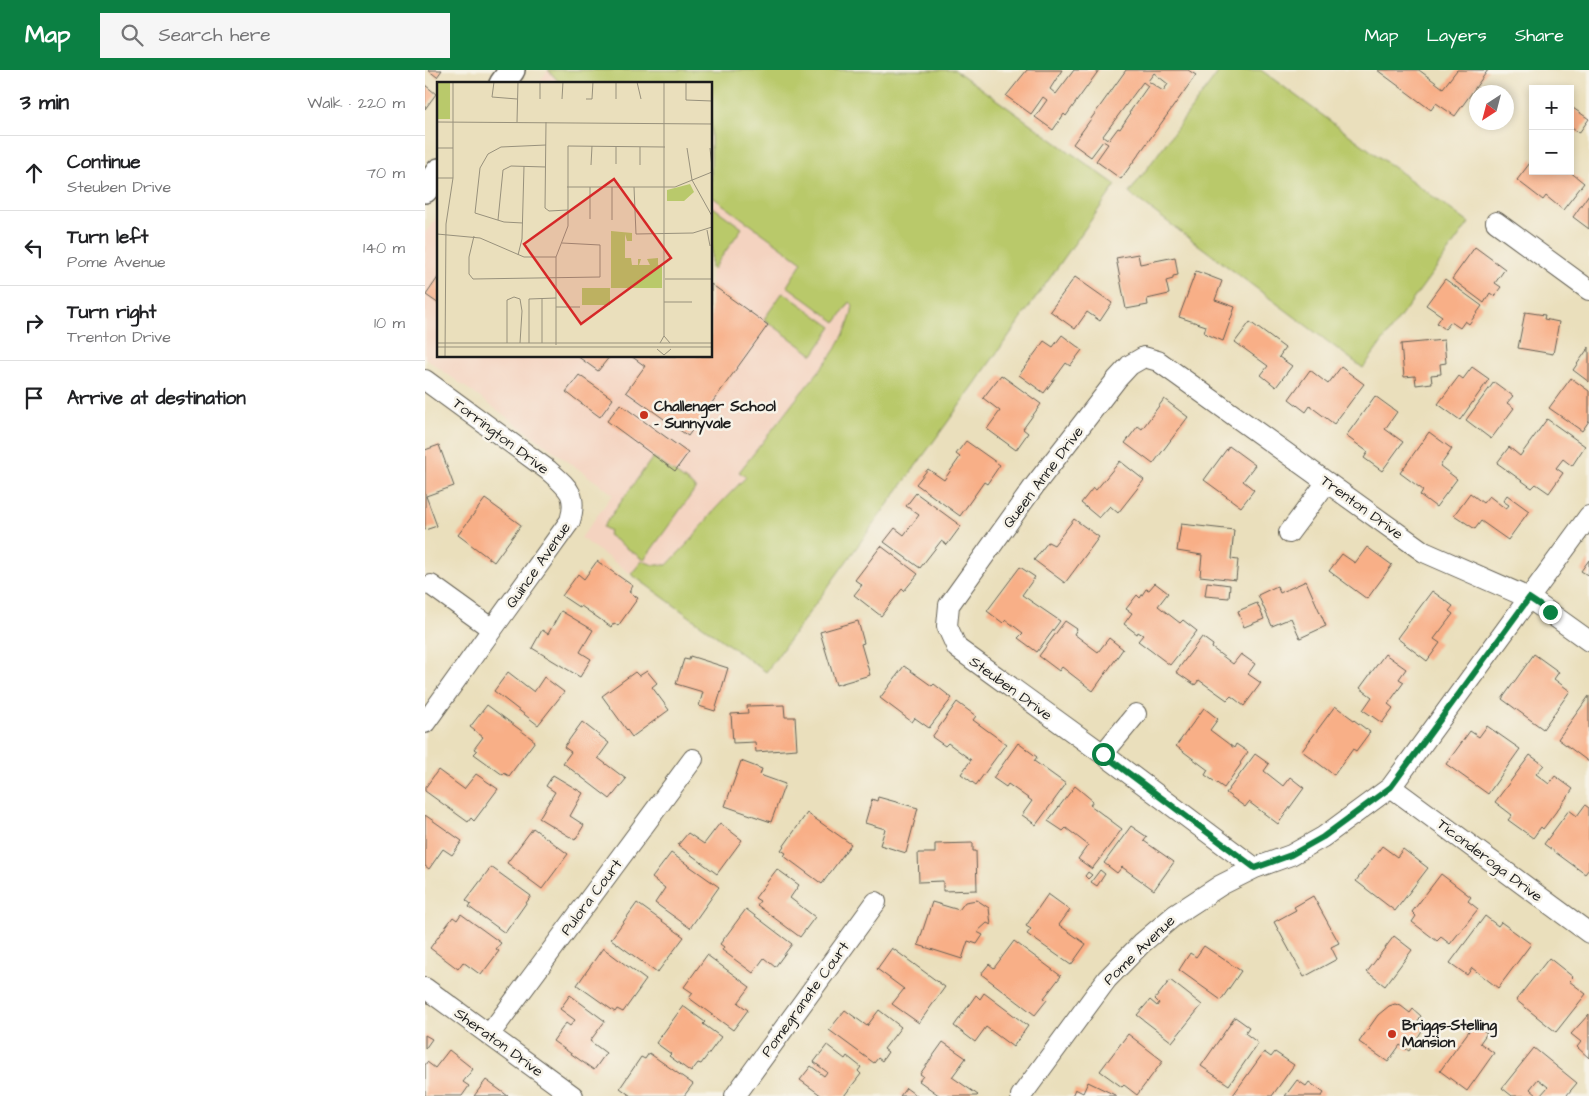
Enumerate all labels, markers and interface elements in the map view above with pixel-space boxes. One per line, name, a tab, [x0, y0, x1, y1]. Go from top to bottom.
search box	[100, 13, 450, 58]
text: Map	[25, 18, 70, 52]
icon: search	[118, 21, 146, 49]
text: Search here	[158, 22, 271, 49]
text: Map	[1364, 23, 1398, 48]
text: Layers	[1426, 23, 1487, 48]
text: Share	[1515, 23, 1564, 48]
inset map	[437, 82, 713, 358]
north arrow	[1469, 85, 1514, 130]
map controls	[1529, 85, 1574, 175]
button: +	[1529, 85, 1574, 130]
text: 3 min	[20, 88, 69, 117]
text: Walk · 220 m	[307, 92, 405, 114]
button: −	[1529, 130, 1574, 175]
text: Continue	[67, 149, 141, 176]
icon: ahead	[20, 159, 48, 187]
text: 70 m	[366, 162, 405, 184]
text: Steuben Drive	[67, 176, 171, 198]
text: Turn left	[67, 224, 148, 251]
icon: left	[20, 234, 48, 262]
text: 140 m	[363, 237, 405, 259]
text: Pome Avenue	[67, 251, 166, 273]
text: Turn right	[67, 299, 156, 326]
icon: right	[20, 309, 48, 337]
text: 10 m	[374, 312, 405, 334]
text: Trenton Drive	[67, 326, 171, 348]
icon: arrive	[20, 384, 48, 412]
text: Arrive at destination	[67, 385, 246, 412]
street label: Torrington Drive	[447, 393, 553, 480]
place label: Challenger School - Sunnyvale	[654, 396, 777, 435]
marker: Challenger School - Sunnyvale	[638, 409, 650, 421]
street label: Queen Anne Drive	[998, 422, 1089, 533]
street label: Trenton Drive	[1316, 470, 1407, 545]
street label: Quince Avenue	[501, 518, 576, 612]
route end	[1539, 601, 1562, 624]
street label: Steuben Drive	[965, 651, 1056, 726]
route start	[1092, 743, 1115, 766]
street label: Ticonderoga Drive	[1432, 814, 1547, 908]
street label: Pulora Court	[556, 855, 627, 940]
street label: Pome Avenue	[1099, 911, 1180, 990]
street label: Pomegranate Court	[756, 937, 855, 1062]
street label: Sheraton Drive	[450, 1003, 547, 1082]
place label: Briggs-Stelling Mansion	[1402, 1015, 1497, 1053]
marker: Briggs-Stelling Mansion	[1386, 1028, 1398, 1040]

